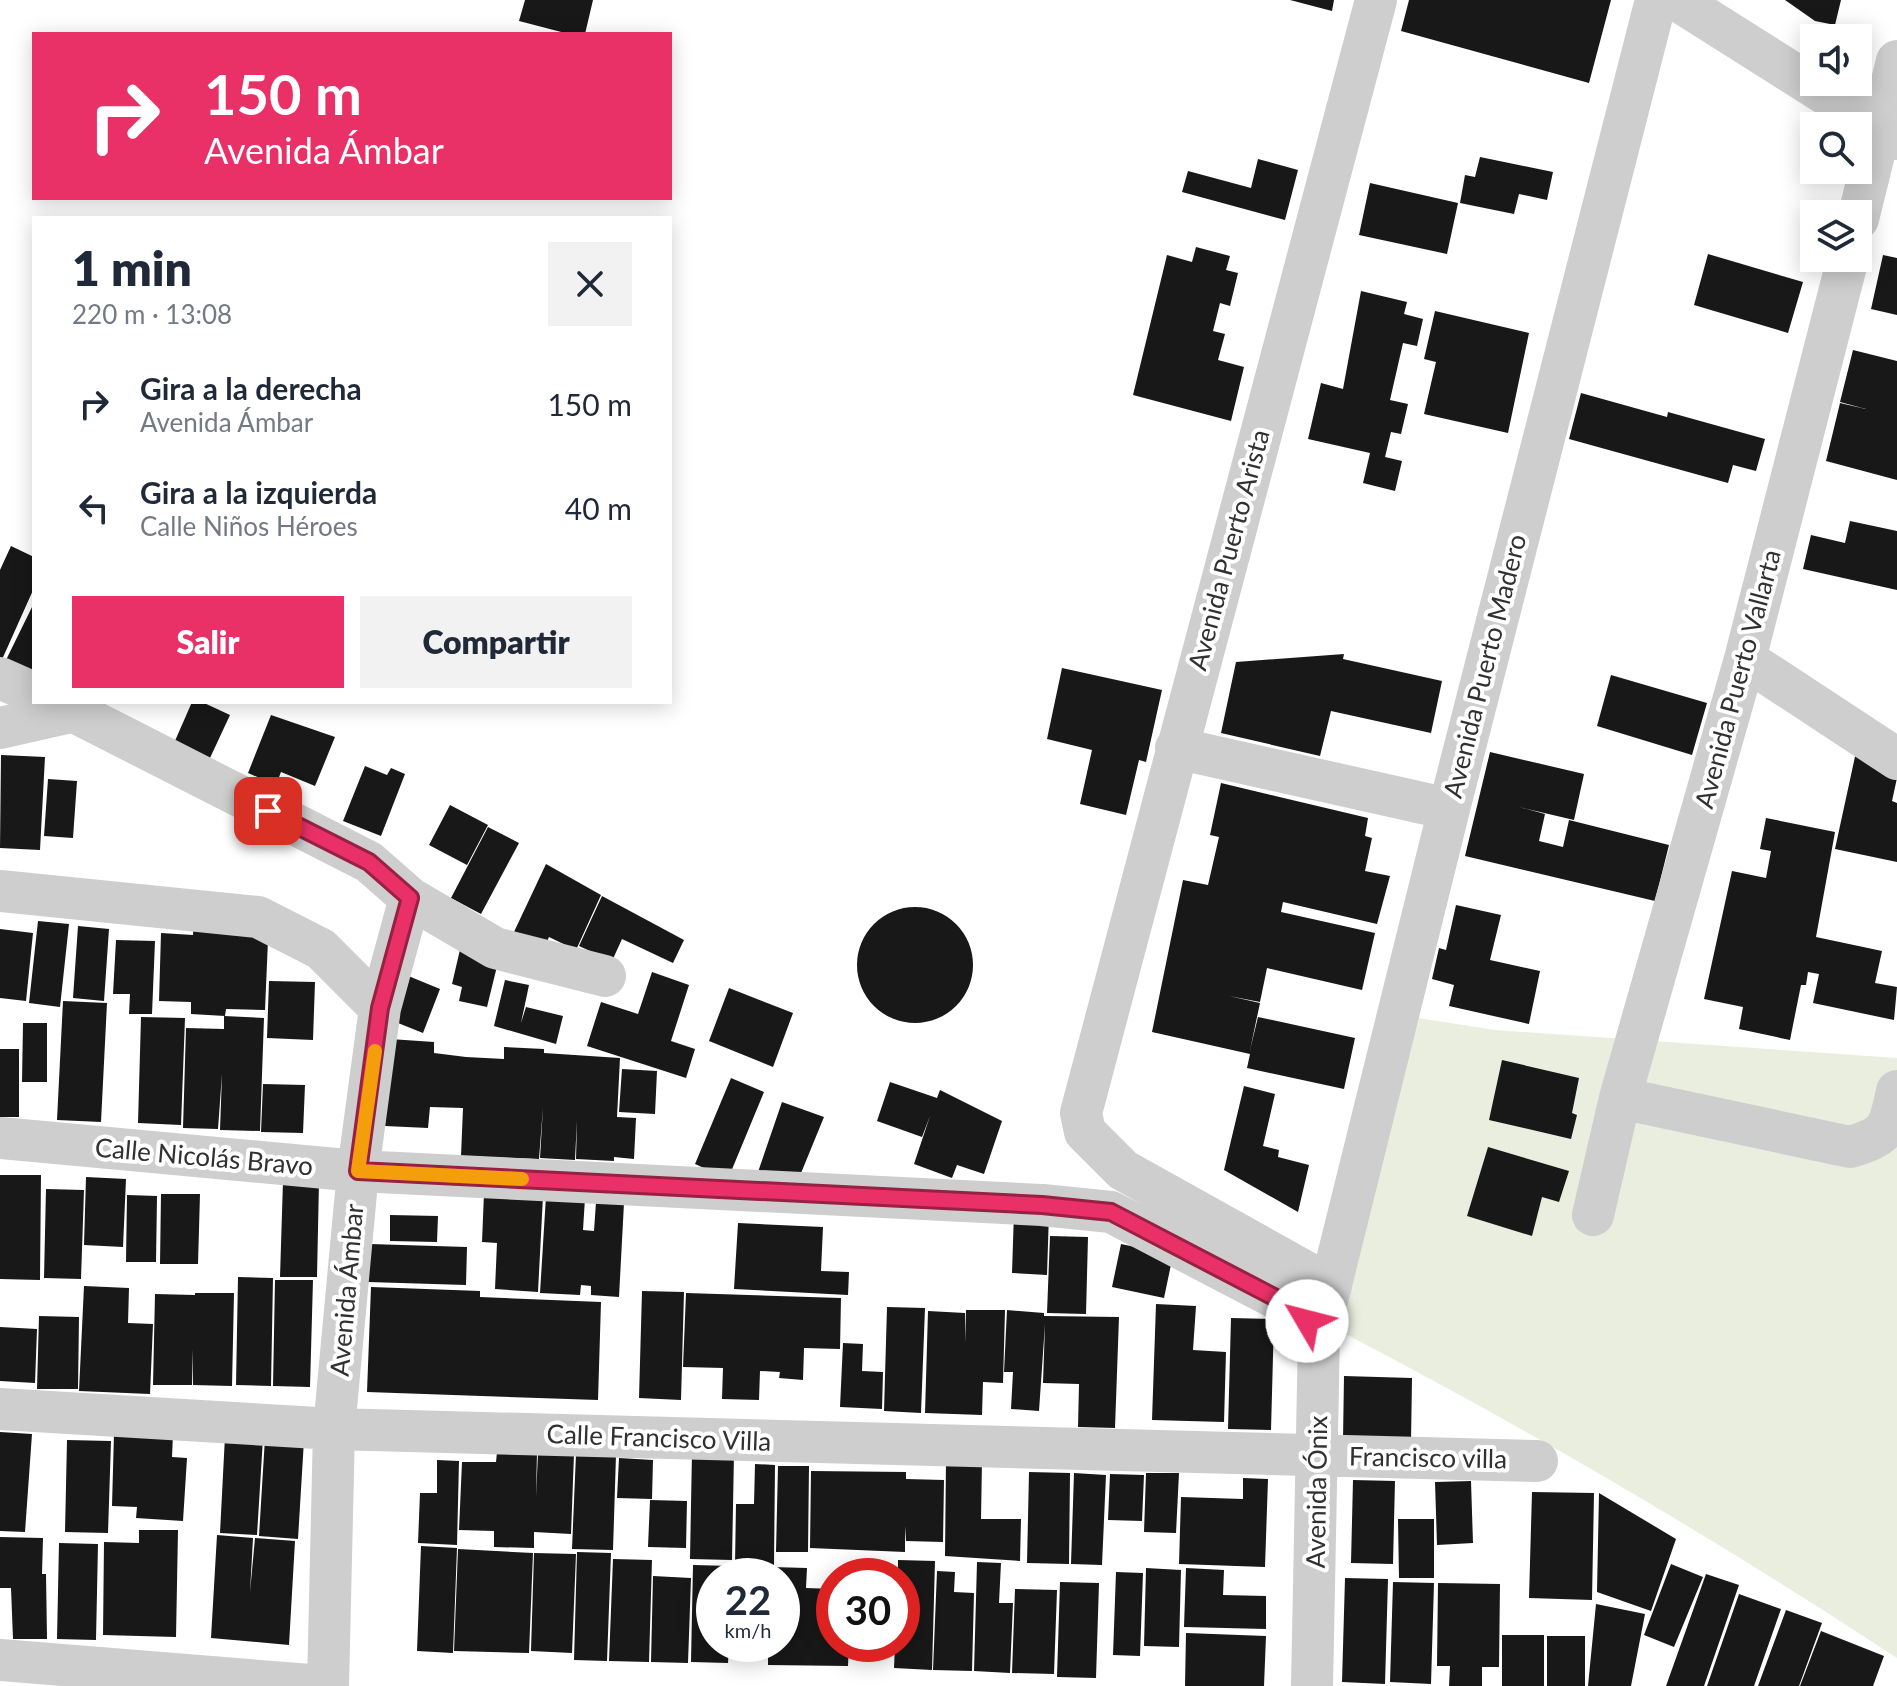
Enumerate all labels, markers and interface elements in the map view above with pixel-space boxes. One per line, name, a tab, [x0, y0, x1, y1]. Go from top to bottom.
map controls	[1800, 24, 1872, 272]
button: sound	[1800, 24, 1872, 96]
text: 150 m	[204, 60, 362, 127]
icon: right	[72, 64, 176, 168]
button: search	[1800, 112, 1872, 184]
text: Avenida Ámbar	[204, 128, 444, 172]
button: layers	[1800, 200, 1872, 272]
text: 1 min	[72, 239, 192, 296]
button: close	[548, 242, 632, 326]
text: 220 m · 13:08	[72, 298, 232, 330]
text: Gira a la derecha	[140, 370, 362, 406]
icon: right	[72, 382, 116, 426]
text: 150 m	[547, 386, 632, 422]
text: Avenida Ámbar	[140, 406, 313, 438]
street label: Avenida Puerto Arista	[1180, 426, 1276, 674]
text: Gira a la izquierda	[140, 474, 377, 510]
icon: left	[72, 486, 116, 530]
text: 40 m	[565, 490, 632, 526]
text: Calle Niños Héroes	[140, 510, 358, 542]
street label: Avenida Puerto Madero	[1436, 531, 1532, 801]
street label: Avenida Puerto Vallarta	[1687, 546, 1787, 812]
button: Salir	[72, 596, 344, 688]
button: Compartir	[360, 596, 632, 688]
pin	[234, 777, 302, 845]
icon: arrive	[246, 789, 290, 833]
street label: Calle Nicolás Bravo	[94, 1131, 315, 1181]
street label: Avenida Ámbar	[323, 1202, 370, 1378]
position arrow	[1265, 1279, 1349, 1363]
street label: Avenida Ónix	[1299, 1415, 1333, 1568]
street label: Calle Francisco Villa	[546, 1417, 772, 1457]
street label: Francisco villa	[1349, 1440, 1507, 1474]
speed limit sign: 30	[816, 1558, 920, 1662]
text: 22	[725, 1576, 771, 1624]
text: km/h	[725, 1618, 771, 1642]

